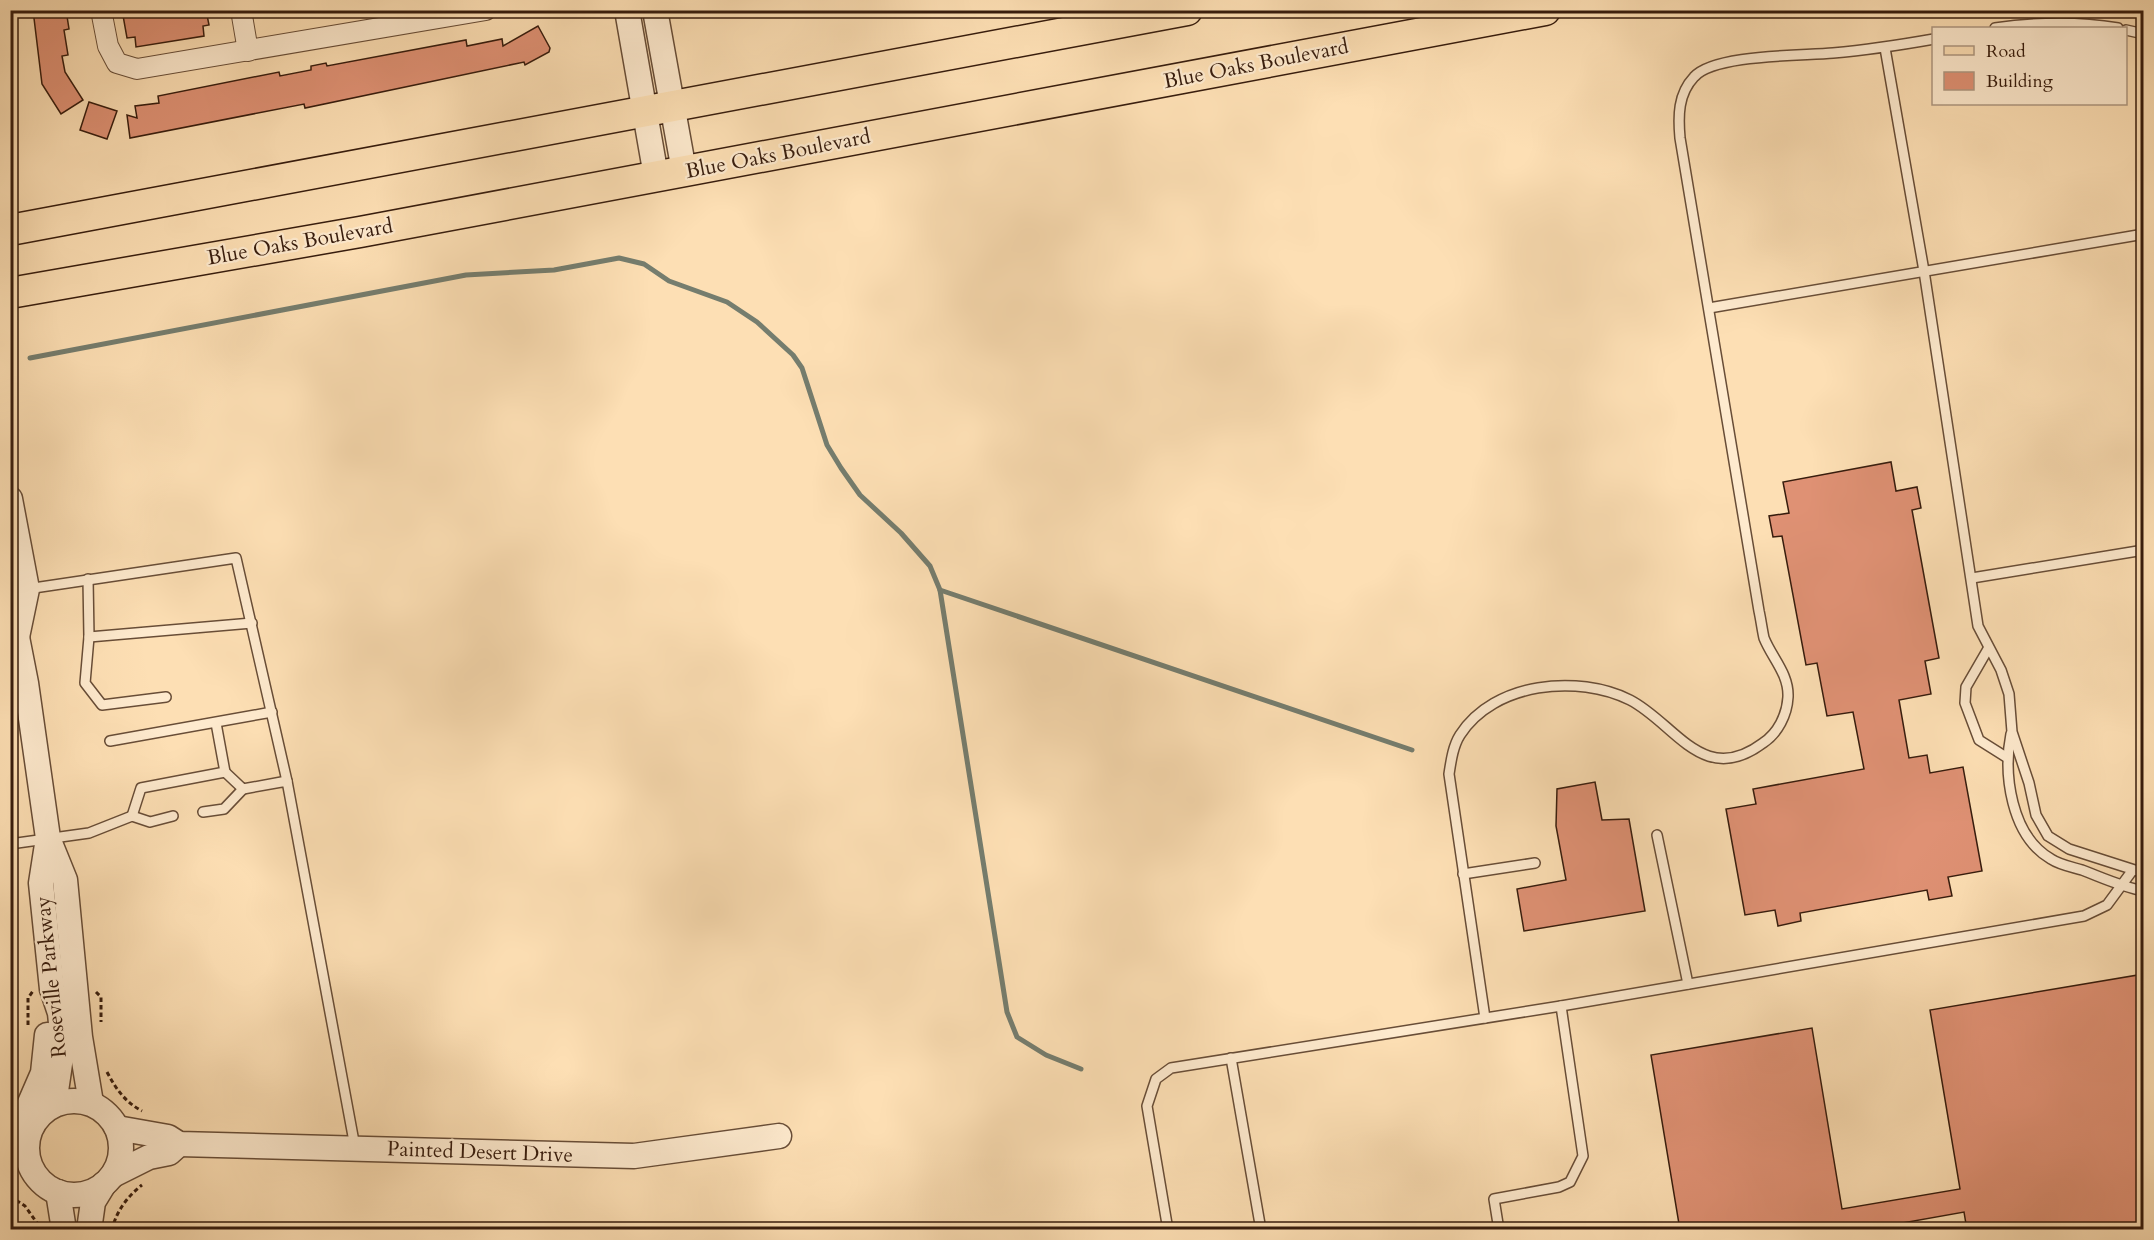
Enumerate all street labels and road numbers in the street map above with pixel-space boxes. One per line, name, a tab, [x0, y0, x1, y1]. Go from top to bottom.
street label: Blue Oaks Boulevard	[1161, 32, 1351, 96]
street label: Blue Oaks Boulevard	[683, 122, 873, 186]
street label: Blue Oaks Boulevard	[205, 211, 395, 273]
street label: Roseville Parkway	[28, 895, 74, 1059]
street label: Painted Desert Drive	[386, 1134, 574, 1170]

